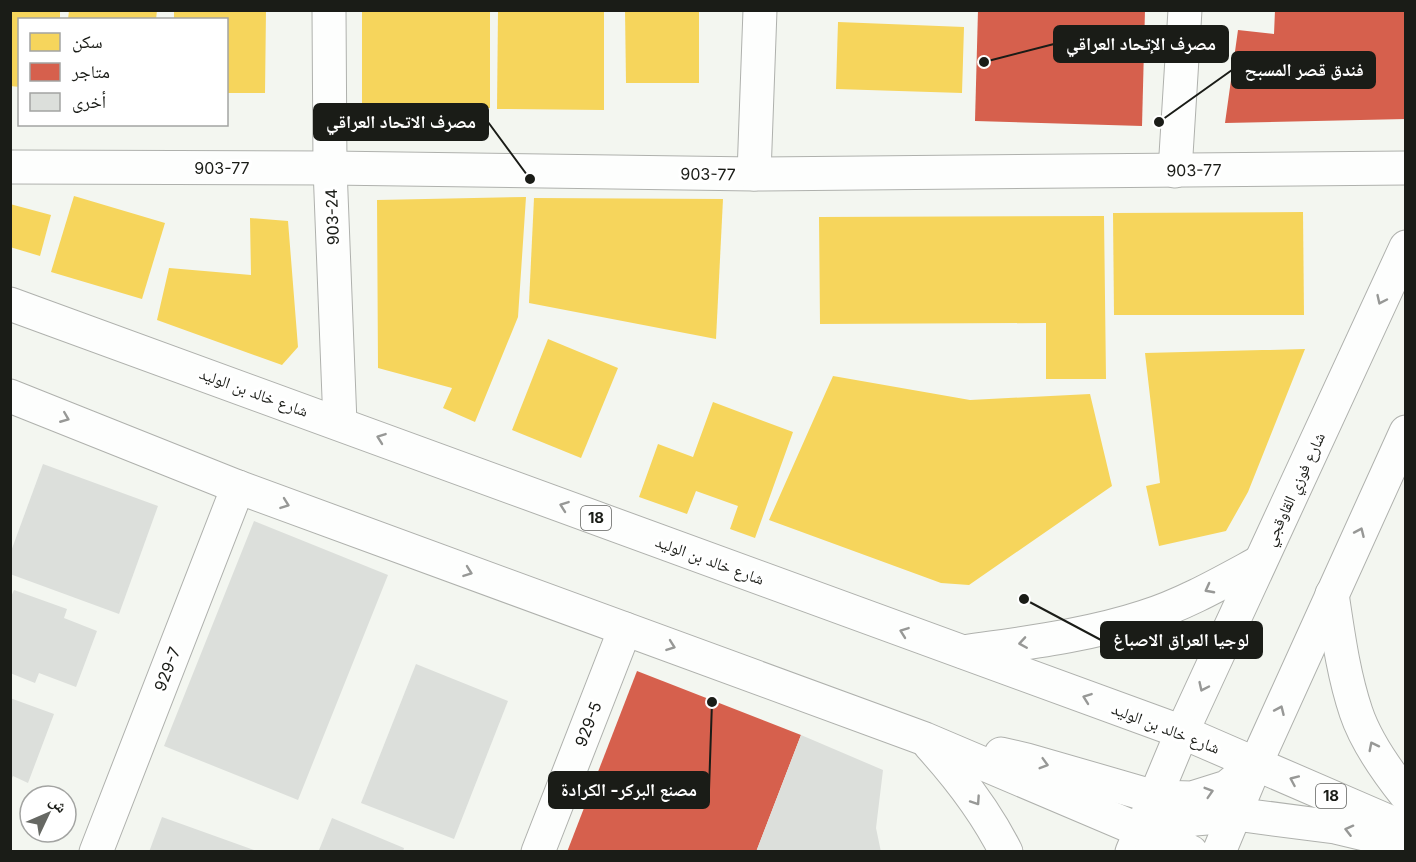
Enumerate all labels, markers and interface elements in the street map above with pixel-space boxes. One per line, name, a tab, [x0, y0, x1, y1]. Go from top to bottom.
legend	[18, 18, 228, 126]
callout: مصرف الإتحاد العراقي	[1054, 26, 1228, 62]
text: سكن	[72, 31, 103, 53]
text: مصرف الإتحاد العراقي	[1066, 33, 1216, 58]
callout: فندق قصر المسبح	[1232, 52, 1375, 88]
text: فندق قصر المسبح	[1244, 59, 1364, 82]
text: متاجر	[71, 61, 110, 82]
text: أخرى	[72, 91, 106, 113]
callout: مصرف الاتحاد العراقي	[314, 104, 488, 140]
text: مصرف الاتحاد العراقي	[326, 111, 476, 136]
street label: 903-77	[194, 158, 250, 178]
street label: 903-77	[1166, 160, 1222, 180]
street label: 903-77	[680, 164, 736, 184]
street label: 903-24	[321, 188, 343, 246]
one-way arrow	[1376, 293, 1388, 304]
street label: شارع خالد بن الوليد	[197, 363, 311, 422]
one-way arrow	[59, 410, 70, 423]
street label: شارع فوزي القاوقجي	[1259, 429, 1332, 550]
one-way arrow	[376, 433, 387, 445]
one-way arrow	[280, 497, 290, 510]
one-way arrow	[559, 500, 569, 513]
road number: 18	[581, 506, 611, 530]
one-way arrow	[1353, 528, 1365, 539]
street label: شارع خالد بن الوليد	[653, 531, 767, 590]
one-way arrow	[463, 564, 473, 577]
one-way arrow	[1204, 582, 1215, 594]
callout: لوجيا العراق الاصباغ	[1101, 622, 1262, 658]
one-way arrow	[899, 627, 910, 639]
text: لوجيا العراق الاصباغ	[1113, 629, 1249, 651]
one-way arrow	[1018, 636, 1027, 648]
one-way arrow	[665, 639, 676, 652]
street label: 929-7	[149, 644, 185, 694]
one-way arrow	[1198, 680, 1210, 691]
one-way arrow	[1082, 693, 1093, 706]
street label: شارع خالد بن الوليد	[1109, 698, 1223, 759]
street label: 929-5	[570, 699, 606, 749]
one-way arrow	[1272, 706, 1284, 717]
one-way arrow	[1369, 742, 1381, 753]
one-way arrow	[1038, 757, 1049, 769]
callout: مصنع البركر- الكرادة	[549, 772, 709, 808]
one-way arrow	[1289, 775, 1300, 787]
text: مصنع البركر- الكرادة	[561, 779, 697, 802]
north arrow	[18, 784, 78, 844]
road number: 18	[1316, 784, 1346, 808]
one-way arrow	[1203, 787, 1214, 799]
text: ش	[46, 791, 72, 817]
one-way arrow	[968, 794, 979, 805]
one-way arrow	[1344, 825, 1354, 838]

